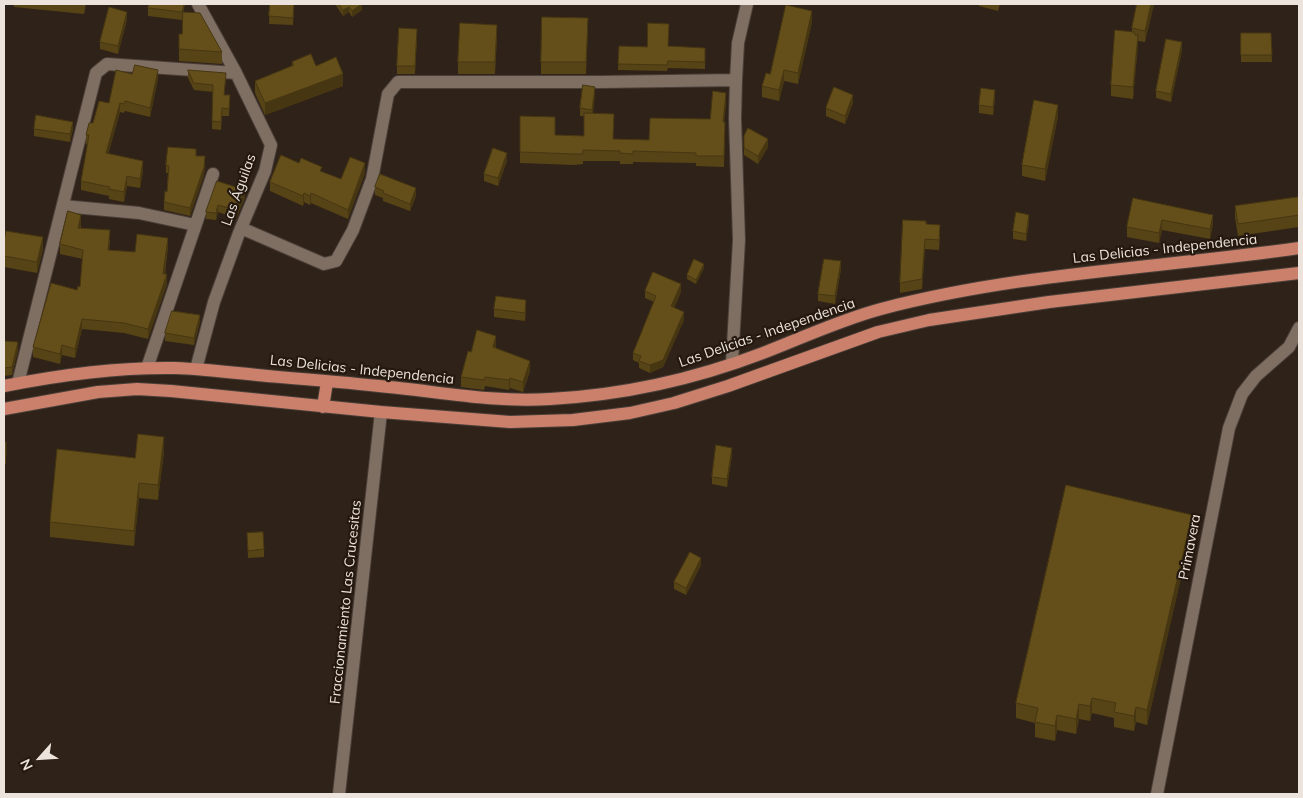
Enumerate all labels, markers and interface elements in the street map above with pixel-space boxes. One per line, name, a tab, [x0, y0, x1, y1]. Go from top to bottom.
street label: Las Águilas	[218, 152, 260, 228]
street label: Las Delicias - Independencia	[1072, 231, 1258, 267]
street label: Las Delicias - Independencia	[677, 295, 857, 371]
street label: Las Delicias - Independencia	[269, 352, 455, 388]
street label: Fraccionamiento Las Crucesitas	[327, 499, 365, 705]
street label: Primavera	[1175, 513, 1205, 581]
north arrow	[15, 733, 65, 783]
text: N	[16, 756, 37, 773]

